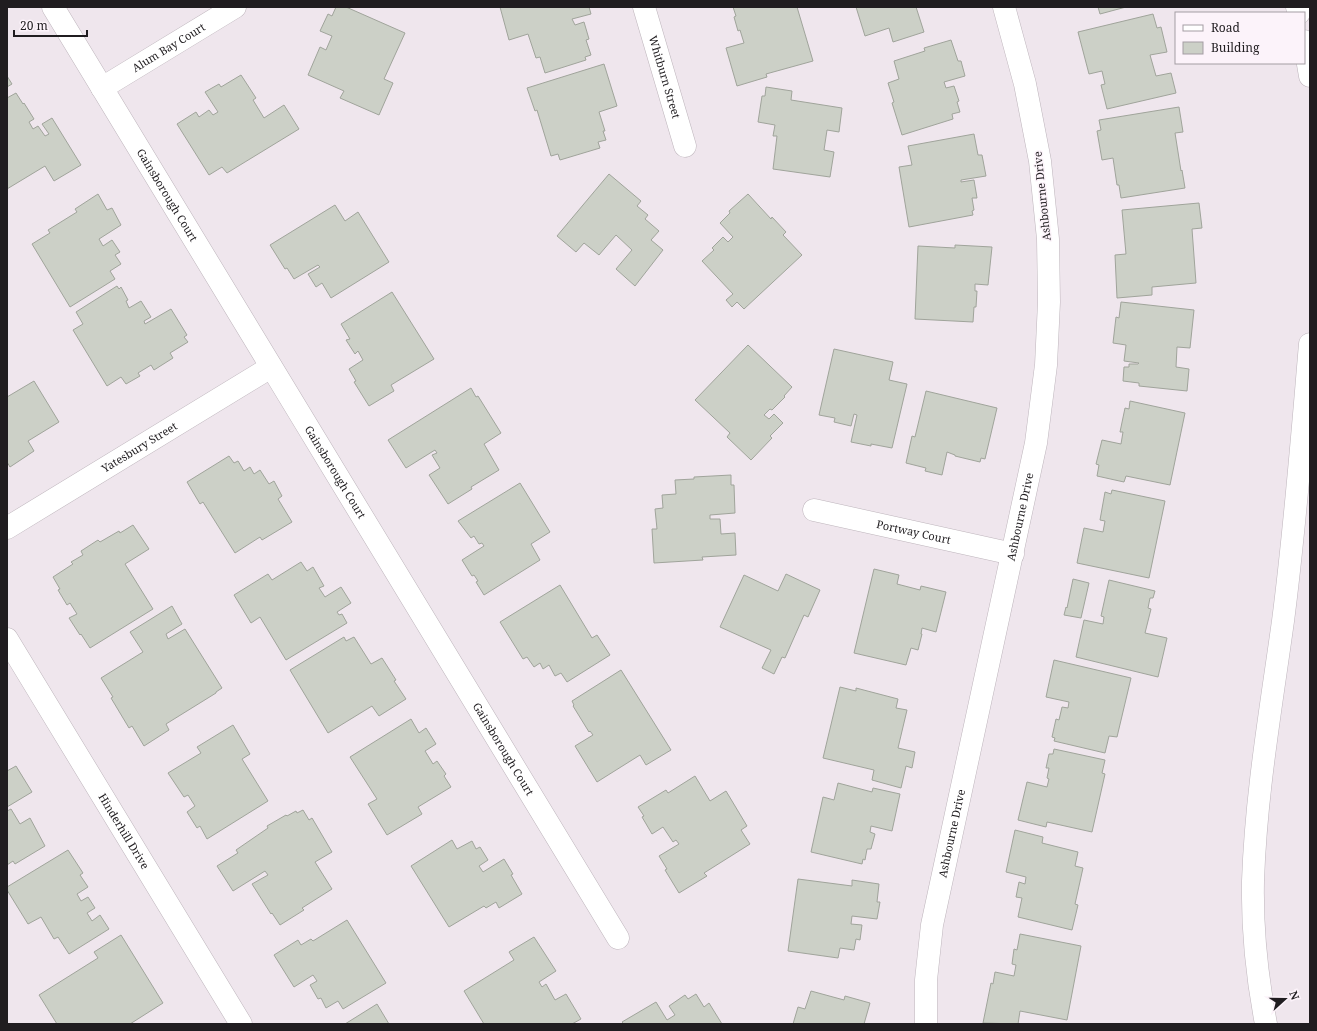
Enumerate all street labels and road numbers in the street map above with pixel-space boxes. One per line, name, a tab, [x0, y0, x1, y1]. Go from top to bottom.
street label: Alum Bay Court	[129, 19, 208, 75]
street label: Whitburn Street	[646, 34, 684, 120]
street label: Gainsborough Court	[134, 145, 202, 244]
street label: Ashbourne Drive	[1029, 151, 1054, 241]
street label: Yatesbury Street	[98, 418, 180, 476]
street label: Gainsborough Court	[302, 422, 370, 521]
street label: Ashbourne Drive	[1003, 471, 1036, 562]
street label: Portway Court	[875, 516, 952, 547]
street label: Gainsborough Court	[470, 699, 538, 798]
street label: Ashbourne Drive	[934, 788, 968, 879]
street label: Hinderhill Drive	[95, 790, 153, 872]

